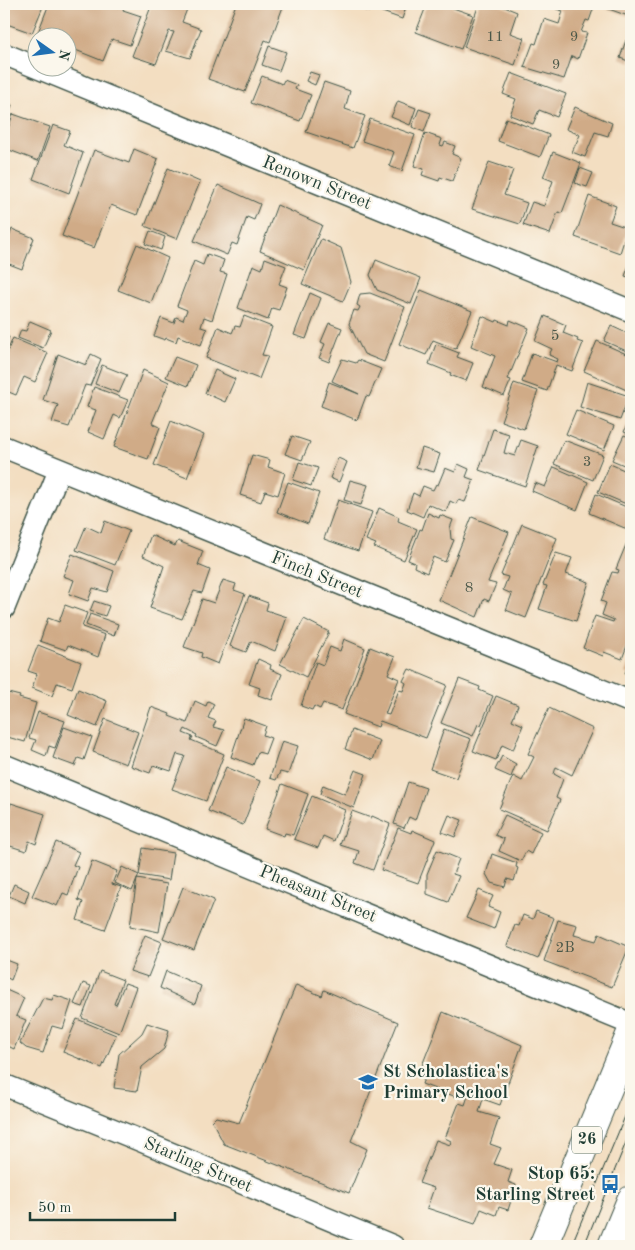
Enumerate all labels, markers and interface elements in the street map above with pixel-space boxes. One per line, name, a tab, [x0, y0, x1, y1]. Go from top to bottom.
north arrow	[28, 28, 78, 78]
house number: 11	[486, 30, 504, 45]
house number: 9	[570, 30, 578, 45]
text: N	[55, 48, 72, 62]
house number: 9	[552, 58, 560, 73]
street label: Renown Street	[260, 153, 374, 213]
house number: 5	[551, 329, 559, 344]
house number: 3	[583, 455, 591, 470]
street label: Finch Street	[269, 548, 365, 602]
house number: 8	[465, 581, 473, 596]
street label: Pheasant Street	[257, 862, 379, 926]
house number: 2B	[555, 941, 575, 956]
place label: St Scholastica's Primary School	[383, 1063, 509, 1102]
school or university icon: St Scholastica's Primary School	[357, 1071, 379, 1093]
road number: 26	[572, 1126, 602, 1154]
street label: Starling Street	[141, 1134, 255, 1196]
place label: Stop 65: Starling Street	[475, 1165, 595, 1204]
bus stop icon: Stop 65: Starling Street	[599, 1173, 621, 1195]
scale bar	[30, 1190, 175, 1222]
text: 50 m	[38, 1201, 72, 1216]

